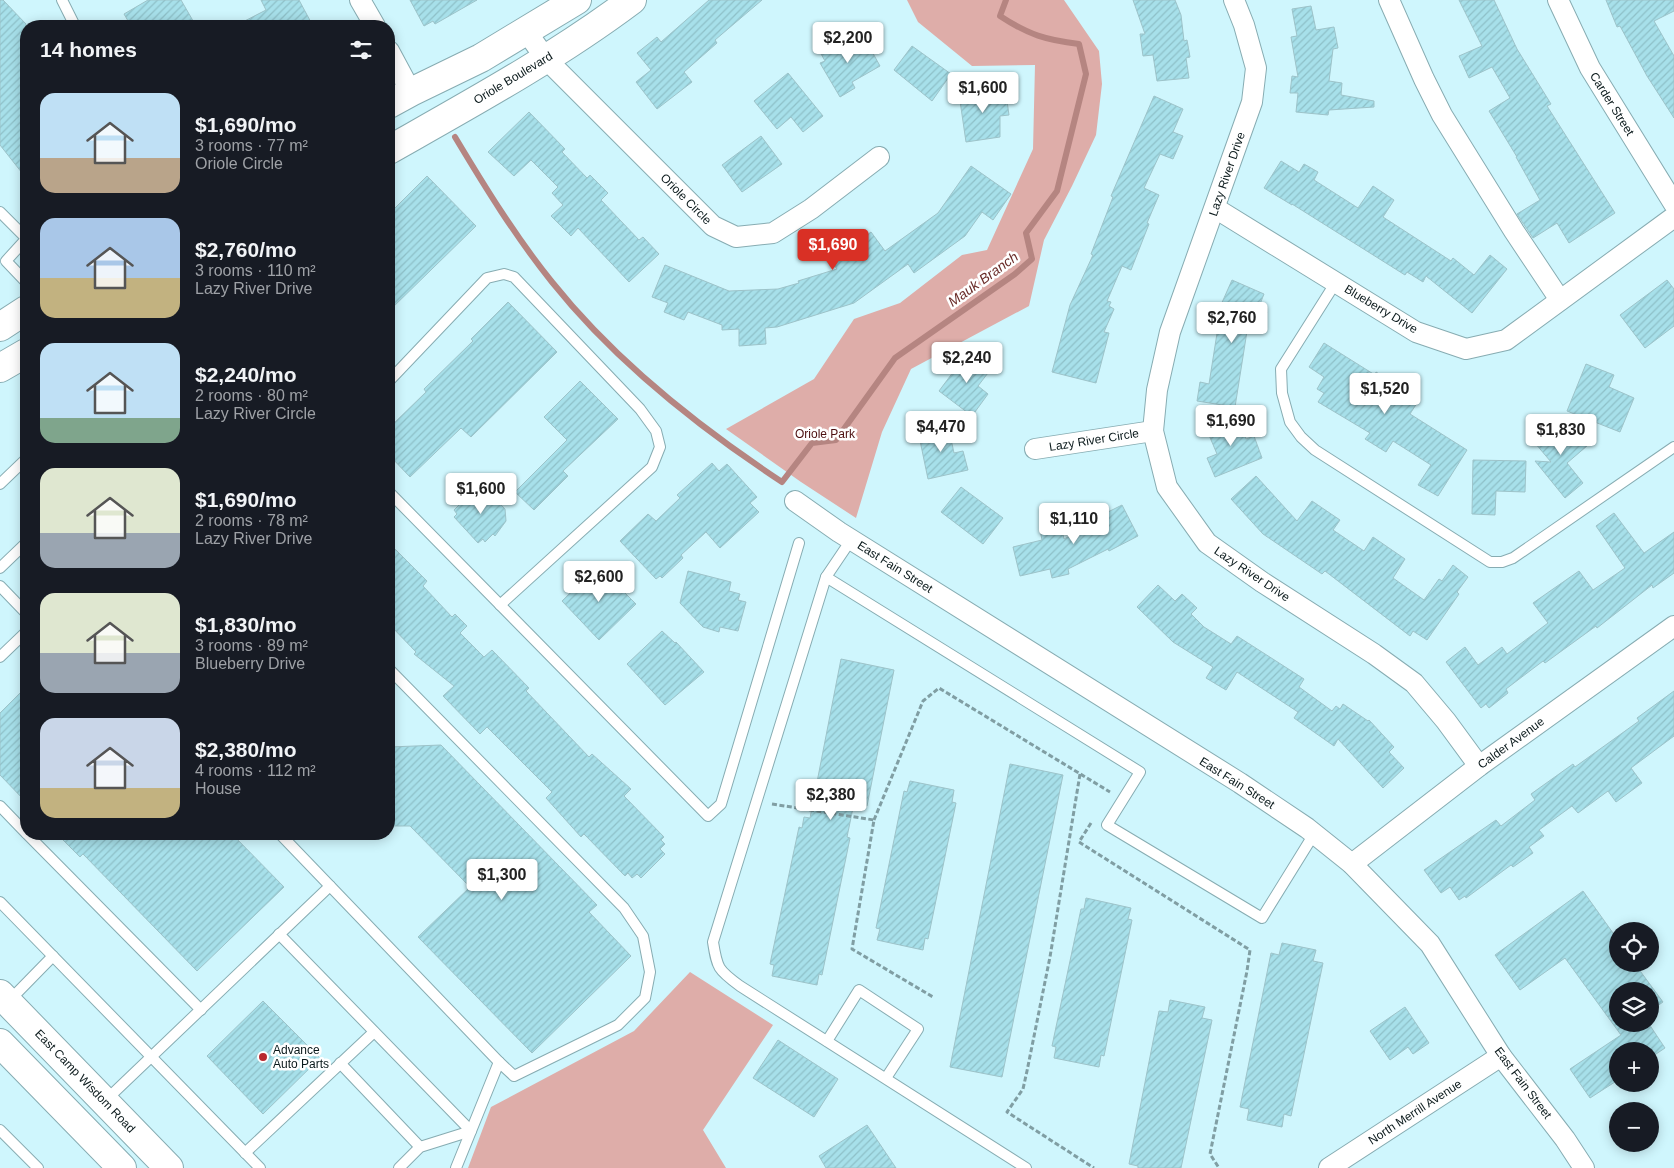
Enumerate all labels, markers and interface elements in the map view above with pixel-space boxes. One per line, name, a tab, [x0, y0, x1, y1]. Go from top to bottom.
pin: $2,200	[807, 22, 889, 64]
text: $2,200	[824, 29, 872, 46]
icon: filters	[347, 36, 375, 64]
text: 14 homes	[40, 38, 137, 61]
street label: Oriole Boulevard	[471, 49, 555, 107]
street label: Carder Street	[1587, 70, 1637, 139]
pin: $1,600	[942, 72, 1024, 114]
text: $1,600	[959, 79, 1007, 96]
icon: home	[80, 113, 140, 173]
text: $1,690/mo	[195, 113, 297, 136]
street label: Lazy River Drive	[1206, 130, 1248, 218]
text: 3 rooms · 77 m²	[195, 137, 308, 154]
text: Oriole Circle	[195, 155, 283, 172]
street label: Oriole Circle	[658, 171, 715, 228]
pin: $1,690	[792, 228, 874, 271]
text: $1,690	[809, 236, 857, 253]
icon: home	[80, 238, 140, 298]
text: $2,760/mo	[195, 238, 297, 261]
water label: Mauk Branch	[945, 248, 1021, 310]
text: 3 rooms · 110 m²	[195, 262, 316, 279]
text: Lazy River Drive	[195, 280, 312, 297]
street label: Blueberry Drive	[1342, 282, 1420, 336]
pin: $2,760	[1191, 302, 1273, 344]
text: $2,760	[1208, 309, 1256, 326]
pin: $2,240	[926, 342, 1008, 384]
text: $2,240	[943, 349, 991, 366]
icon: home	[80, 363, 140, 423]
text: $2,240/mo	[195, 363, 297, 386]
pin: $1,520	[1344, 372, 1426, 415]
text: $1,520	[1361, 380, 1409, 397]
text: 2 rooms · 80 m²	[195, 387, 308, 404]
pin: $1,690	[1190, 404, 1272, 447]
text: Lazy River Circle	[195, 405, 316, 422]
pin: $4,470	[900, 410, 982, 453]
text: $1,690	[1207, 412, 1255, 429]
pin: $1,830	[1520, 414, 1602, 456]
text: $4,470	[917, 418, 965, 435]
text: $1,830	[1537, 421, 1585, 438]
street label: Lazy River Circle	[1048, 426, 1140, 454]
park label: Oriole Park	[795, 427, 856, 441]
pin: $1,600	[440, 472, 522, 515]
text: $1,600	[457, 480, 505, 497]
icon: home	[80, 488, 140, 548]
text: $1,690/mo	[195, 488, 297, 511]
pin: $1,110	[1033, 502, 1115, 545]
text: $1,110	[1050, 510, 1098, 527]
text: 2 rooms · 78 m²	[195, 512, 308, 529]
text: Lazy River Drive	[195, 530, 312, 547]
street label: East Fain Street	[855, 538, 936, 596]
street label: Lazy River Drive	[1212, 544, 1293, 605]
pin: $2,600	[558, 560, 640, 603]
text: $2,600	[575, 568, 623, 585]
icon: home	[80, 613, 140, 673]
text: $1,830/mo	[195, 613, 297, 636]
text: 3 rooms · 89 m²	[195, 637, 308, 654]
text: Blueberry Drive	[195, 655, 305, 672]
street label: Calder Avenue	[1475, 714, 1547, 772]
icon: home	[80, 738, 140, 798]
text: $2,380/mo	[195, 738, 297, 761]
street label: East Fain Street	[1197, 754, 1278, 812]
text: 4 rooms · 112 m²	[195, 762, 316, 779]
pin: $2,380	[790, 778, 872, 821]
text: House	[195, 780, 241, 797]
text: $2,380	[807, 786, 855, 803]
pin: $1,300	[461, 858, 543, 901]
text: $1,300	[478, 866, 526, 883]
map controls	[1609, 922, 1659, 1152]
button: locate	[1609, 922, 1659, 972]
button: layers	[1609, 982, 1659, 1032]
street label: East Camp Wisdom Road	[32, 1026, 138, 1136]
button: +	[1609, 1042, 1659, 1092]
place label: Advance Auto Parts	[273, 1043, 329, 1071]
street label: East Fain Street	[1492, 1044, 1555, 1122]
marker: Advance Auto Parts	[257, 1051, 269, 1063]
street label: North Merrill Avenue	[1366, 1076, 1465, 1147]
button: −	[1609, 1102, 1659, 1152]

